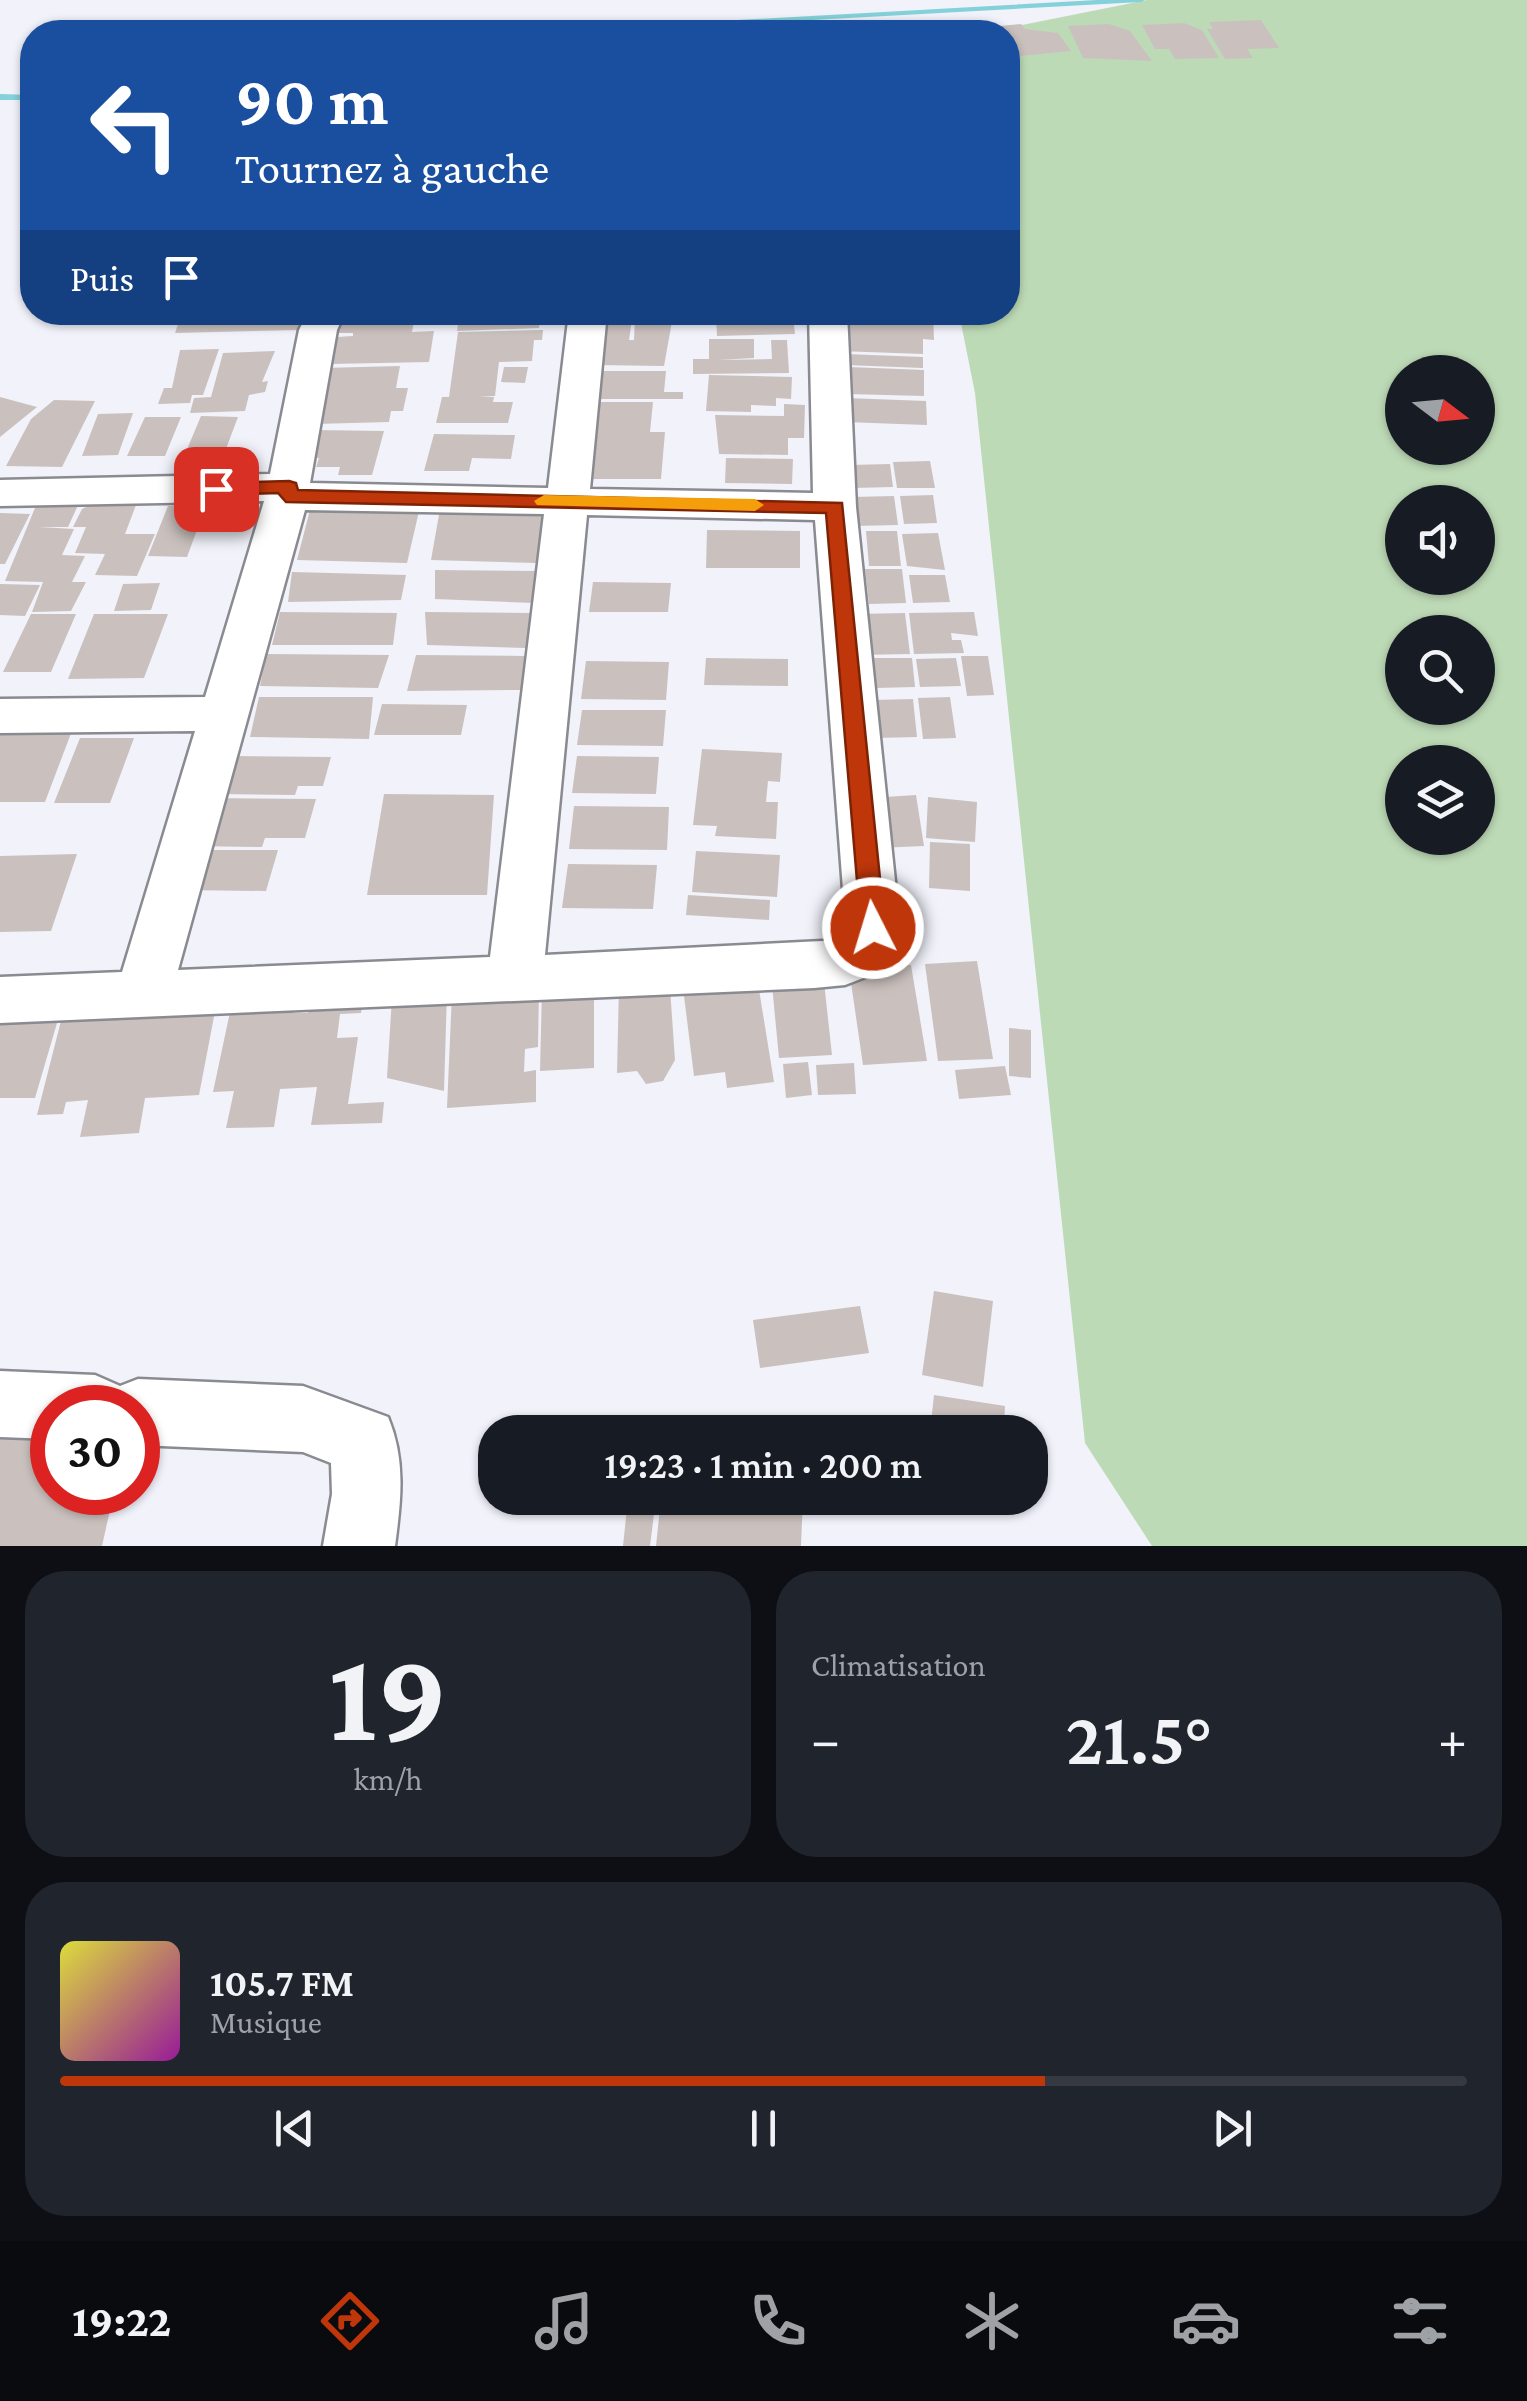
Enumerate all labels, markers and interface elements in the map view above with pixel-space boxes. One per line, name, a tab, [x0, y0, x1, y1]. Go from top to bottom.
icon: left	[70, 60, 200, 190]
text: 90 m	[235, 61, 388, 139]
text: Tournez à gauche	[235, 143, 549, 193]
icon: arrive	[154, 250, 209, 305]
text: Puis	[70, 257, 134, 299]
north arrow	[1385, 355, 1495, 465]
map controls	[1385, 355, 1495, 855]
pin	[174, 447, 259, 532]
icon: arrive	[189, 462, 244, 517]
button: sound	[1385, 485, 1495, 595]
button: search	[1385, 615, 1495, 725]
button: layers	[1385, 745, 1495, 855]
position arrow	[821, 876, 925, 980]
speed limit sign: 30	[30, 1385, 160, 1515]
text: 19:23 · 1 min · 200 m	[604, 1444, 922, 1486]
text: 19	[328, 1623, 448, 1768]
text: Climatisation	[811, 1647, 986, 1683]
text: 21.5°	[1066, 1697, 1212, 1780]
text: −	[811, 1709, 840, 1770]
text: +	[1438, 1709, 1467, 1770]
text: km/h	[354, 1761, 423, 1797]
text: 105.7 FM	[210, 1962, 354, 2004]
text: Musique	[210, 2004, 322, 2040]
icon: previous	[267, 2101, 322, 2156]
icon: pause	[736, 2101, 791, 2156]
icon: next	[1205, 2101, 1260, 2156]
icon: directions	[315, 2286, 385, 2356]
icon: music	[529, 2286, 599, 2356]
icon: phone	[743, 2286, 813, 2356]
icon: climate	[957, 2286, 1027, 2356]
icon: car	[1171, 2286, 1241, 2356]
icon: filters	[1385, 2286, 1455, 2356]
text: 19:22	[72, 2296, 171, 2346]

